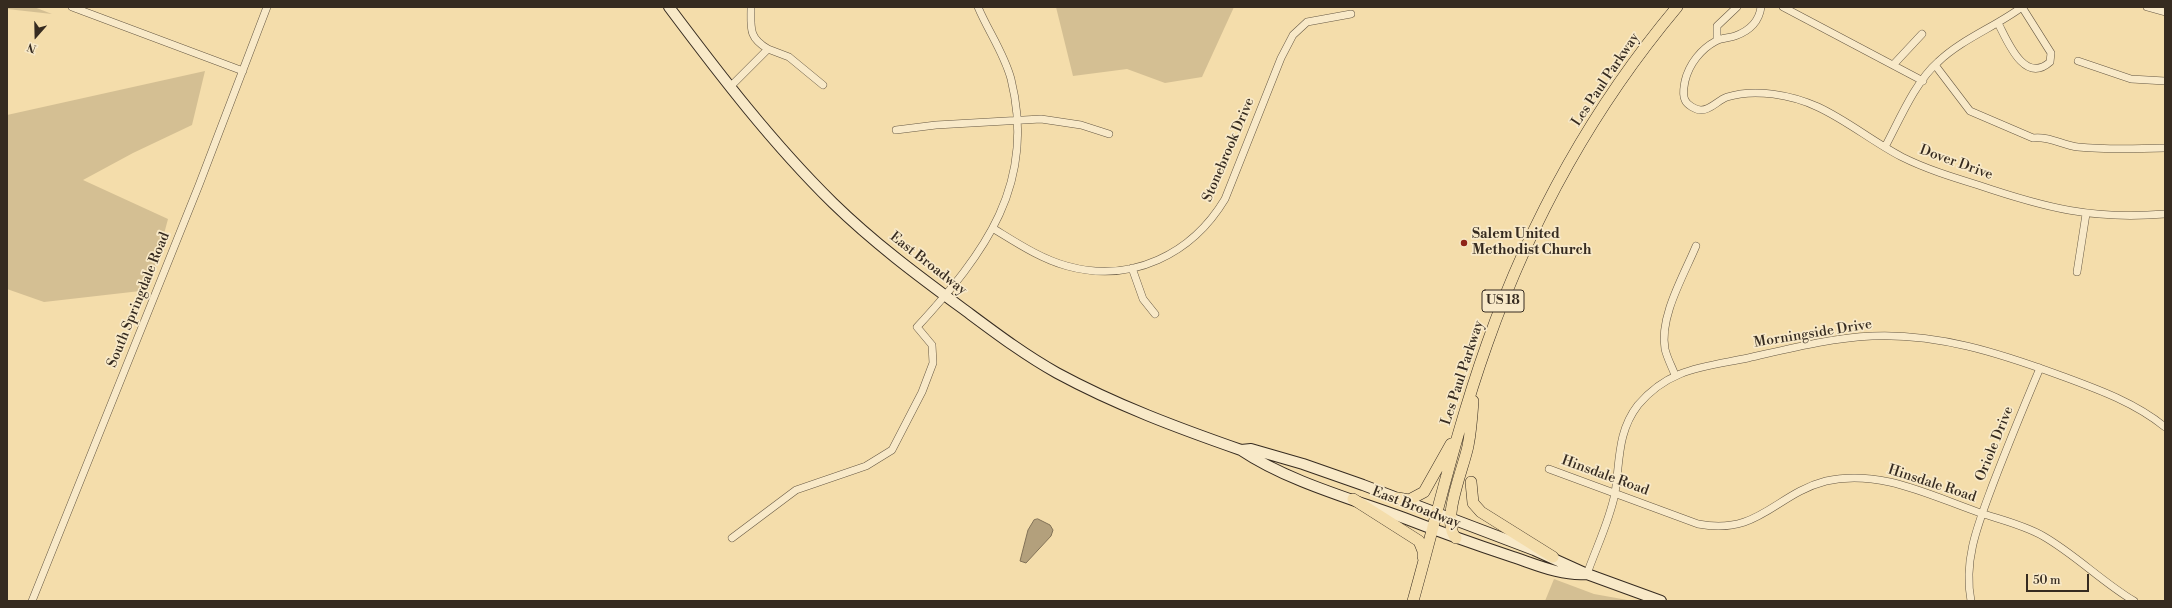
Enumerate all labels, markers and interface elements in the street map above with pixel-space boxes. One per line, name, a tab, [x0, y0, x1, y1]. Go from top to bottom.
north arrow	[16, 16, 56, 56]
street label: Les Paul Parkway	[1569, 30, 1643, 130]
text: N	[25, 39, 38, 55]
street label: Stonebrook Drive	[1199, 95, 1259, 205]
street label: Dover Drive	[1917, 142, 1995, 184]
place label: Salem United Methodist Church	[1472, 227, 1591, 260]
street label: East Broadway	[886, 229, 970, 299]
street label: South Springdale Road	[104, 230, 174, 370]
marker: Salem United Methodist Church	[1459, 238, 1469, 248]
road number: US 18	[1482, 290, 1524, 312]
street label: Morningside Drive	[1753, 316, 1873, 352]
street label: Les Paul Parkway	[1438, 319, 1488, 427]
street label: Oriole Drive	[1972, 404, 2018, 484]
street label: Hinsdale Road	[1559, 452, 1651, 500]
street label: Hinsdale Road	[1886, 462, 1978, 506]
street label: East Broadway	[1370, 483, 1462, 533]
scale bar	[2028, 566, 2091, 592]
text: 50 m	[2033, 573, 2061, 588]

